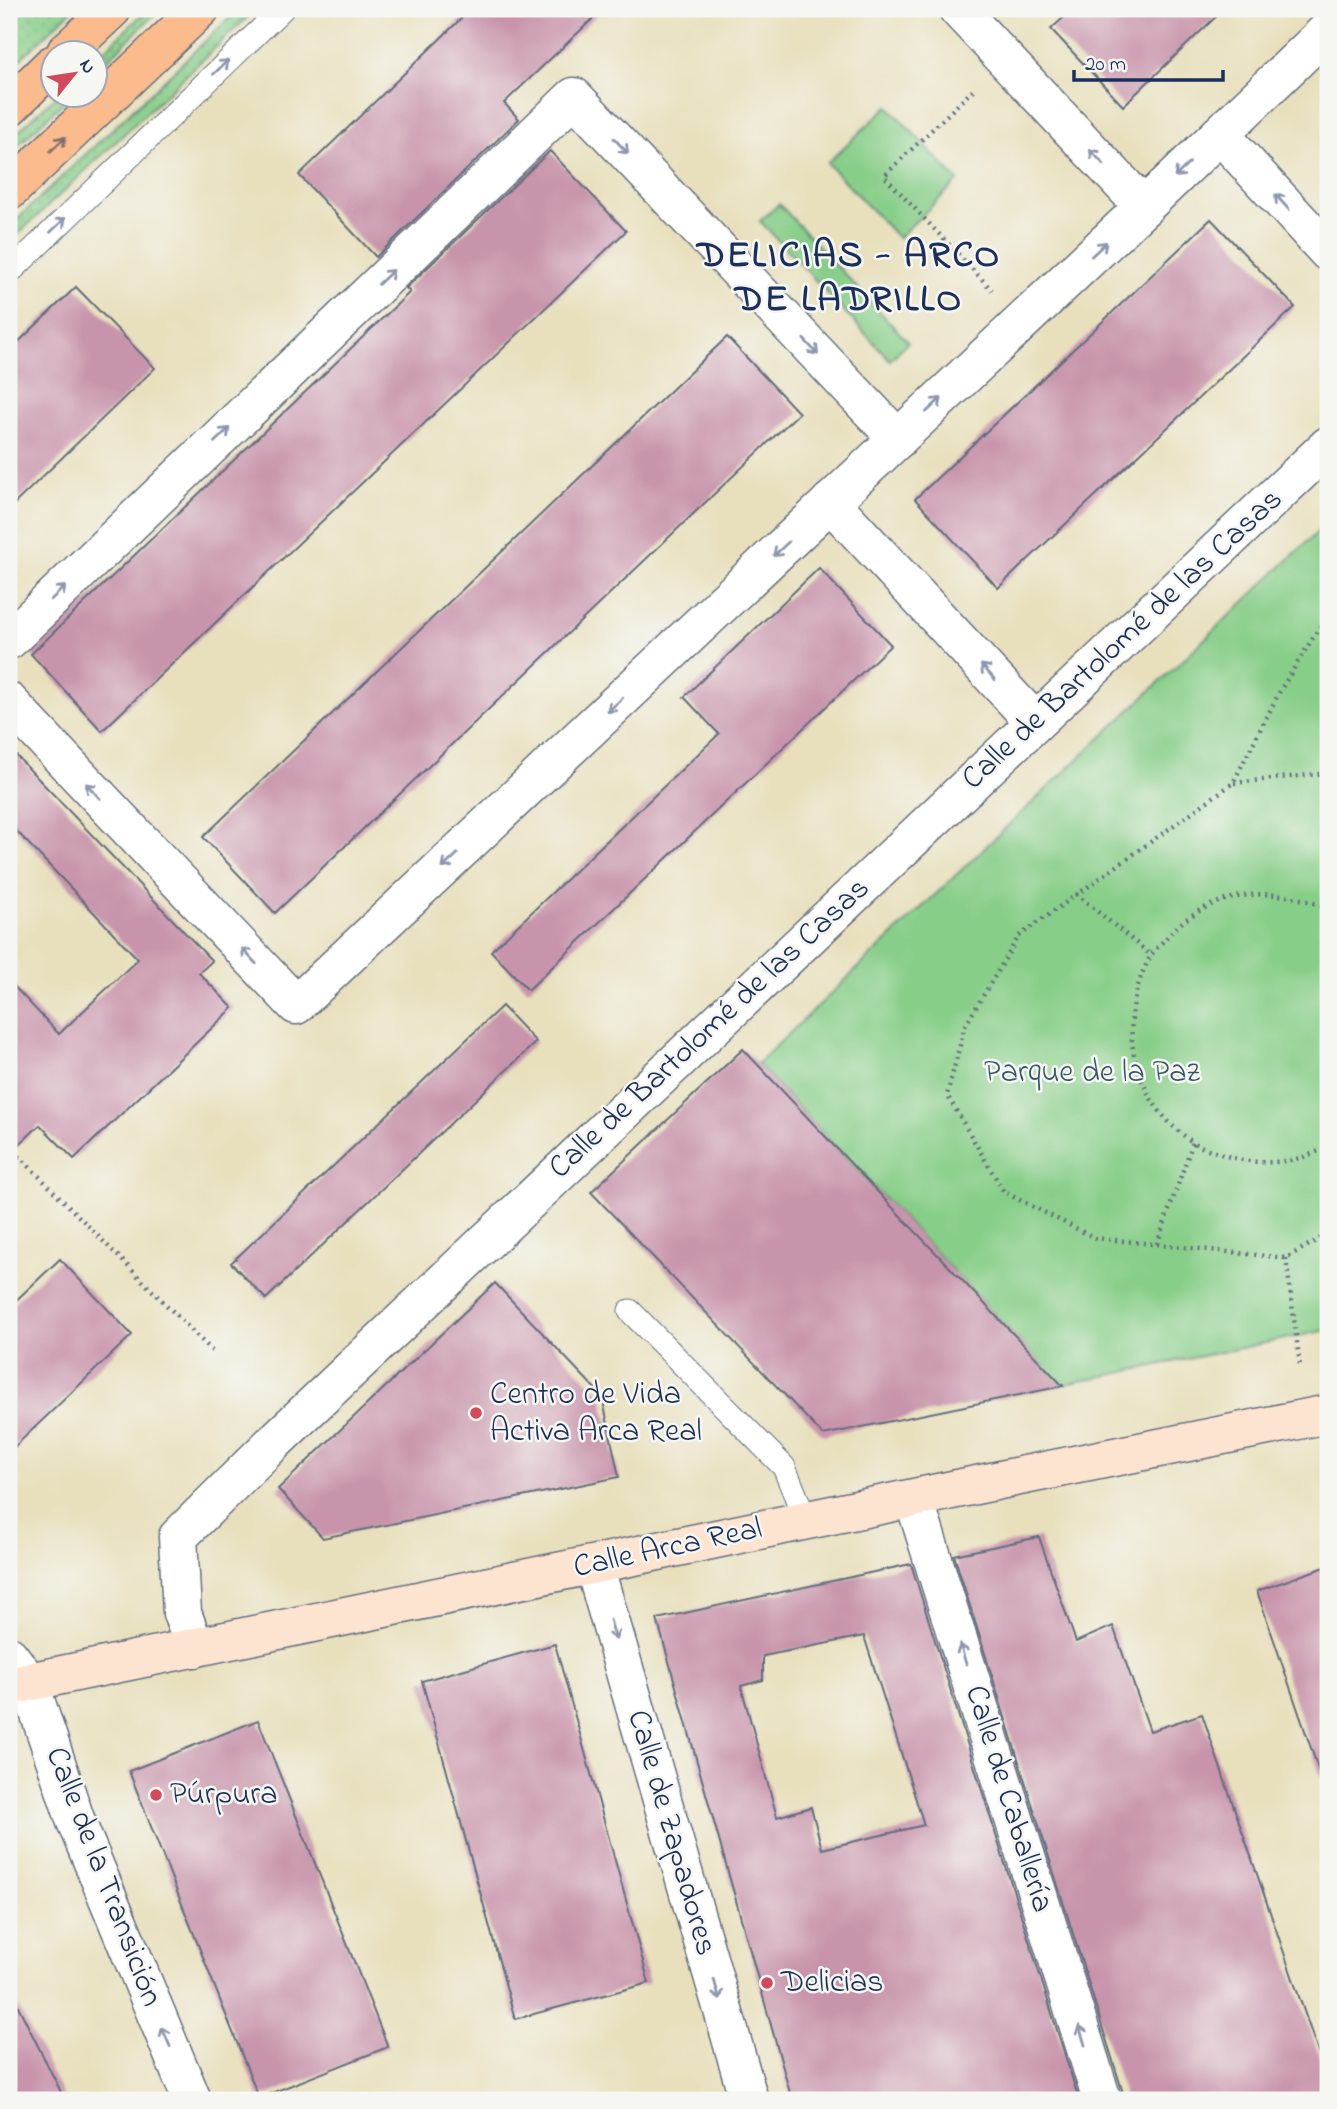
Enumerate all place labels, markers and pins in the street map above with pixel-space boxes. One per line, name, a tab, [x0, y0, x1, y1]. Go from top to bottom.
place label: Centro de Vida Activa Arca Real	[490, 1372, 702, 1456]
marker: Centro de Vida Activa Arca Real	[468, 1405, 484, 1421]
place label: Púrpura	[170, 1772, 278, 1819]
marker: Púrpura	[148, 1787, 164, 1803]
place label: Delicias	[780, 1960, 884, 2007]
marker: Delicias	[759, 1975, 775, 1991]

